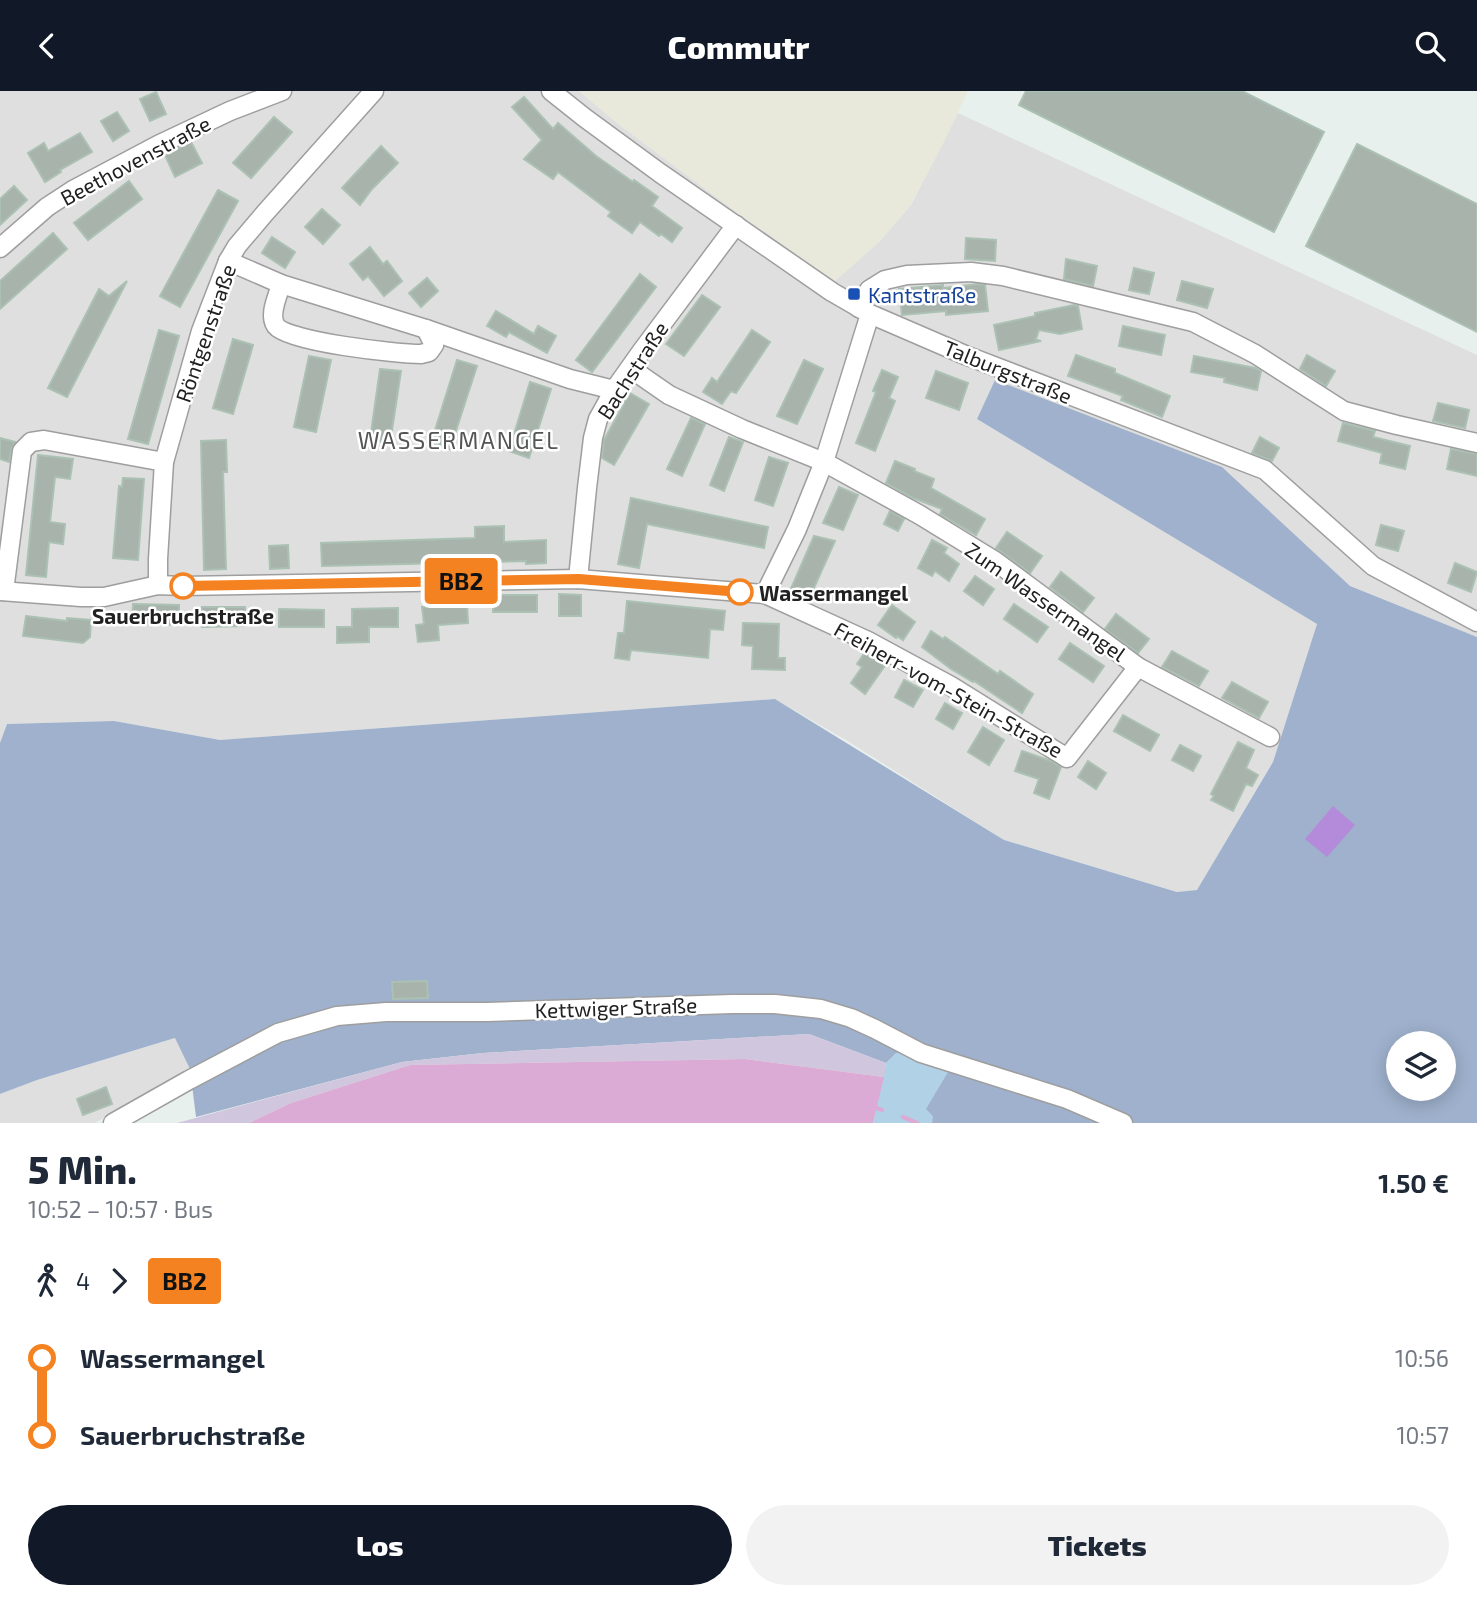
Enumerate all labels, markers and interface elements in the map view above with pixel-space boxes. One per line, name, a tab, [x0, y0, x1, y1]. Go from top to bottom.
icon: back	[28, 27, 66, 65]
text: Commutr	[668, 27, 809, 65]
icon: search	[1411, 27, 1449, 65]
street label: Beethovenstraße	[56, 110, 214, 210]
street label: Röntgenstraße	[170, 261, 240, 405]
place label: Kantstraße	[868, 282, 976, 307]
marker: Kantstraße	[846, 286, 862, 302]
street label: Bachstraße	[591, 317, 673, 423]
street label: Talburgstraße	[940, 334, 1076, 408]
district label: WASSERMANGEL	[358, 426, 560, 454]
street label: Zum Wassermangel	[961, 536, 1132, 666]
line badge: BB2	[421, 558, 501, 604]
text: BB2	[439, 566, 483, 595]
marker: Sauerbruchstraße	[170, 573, 196, 599]
marker: Wassermangel	[727, 579, 753, 605]
place label: Wassermangel	[759, 580, 908, 605]
place label: Sauerbruchstraße	[92, 603, 274, 628]
street label: Freiherr-vom-Stein-Straße	[830, 616, 1068, 762]
street label: Kettwiger Straße	[534, 992, 698, 1022]
map controls	[1386, 1031, 1456, 1101]
button: layers	[1386, 1031, 1456, 1101]
text: 5 Min.	[28, 1146, 137, 1192]
text: 1.50 €	[1378, 1167, 1449, 1198]
text: 10:52 – 10:57 · Bus	[28, 1195, 213, 1223]
icon: walk	[28, 1262, 66, 1300]
icon: forward	[100, 1262, 138, 1300]
text: BB2	[162, 1266, 207, 1295]
text: 4	[76, 1267, 90, 1295]
text: Wassermangel	[80, 1342, 265, 1373]
text: 10:56	[1395, 1344, 1449, 1372]
text: Sauerbruchstraße	[80, 1419, 305, 1450]
text: 10:57	[1396, 1421, 1449, 1449]
button: Los	[28, 1505, 732, 1585]
button: Tickets	[746, 1505, 1449, 1585]

